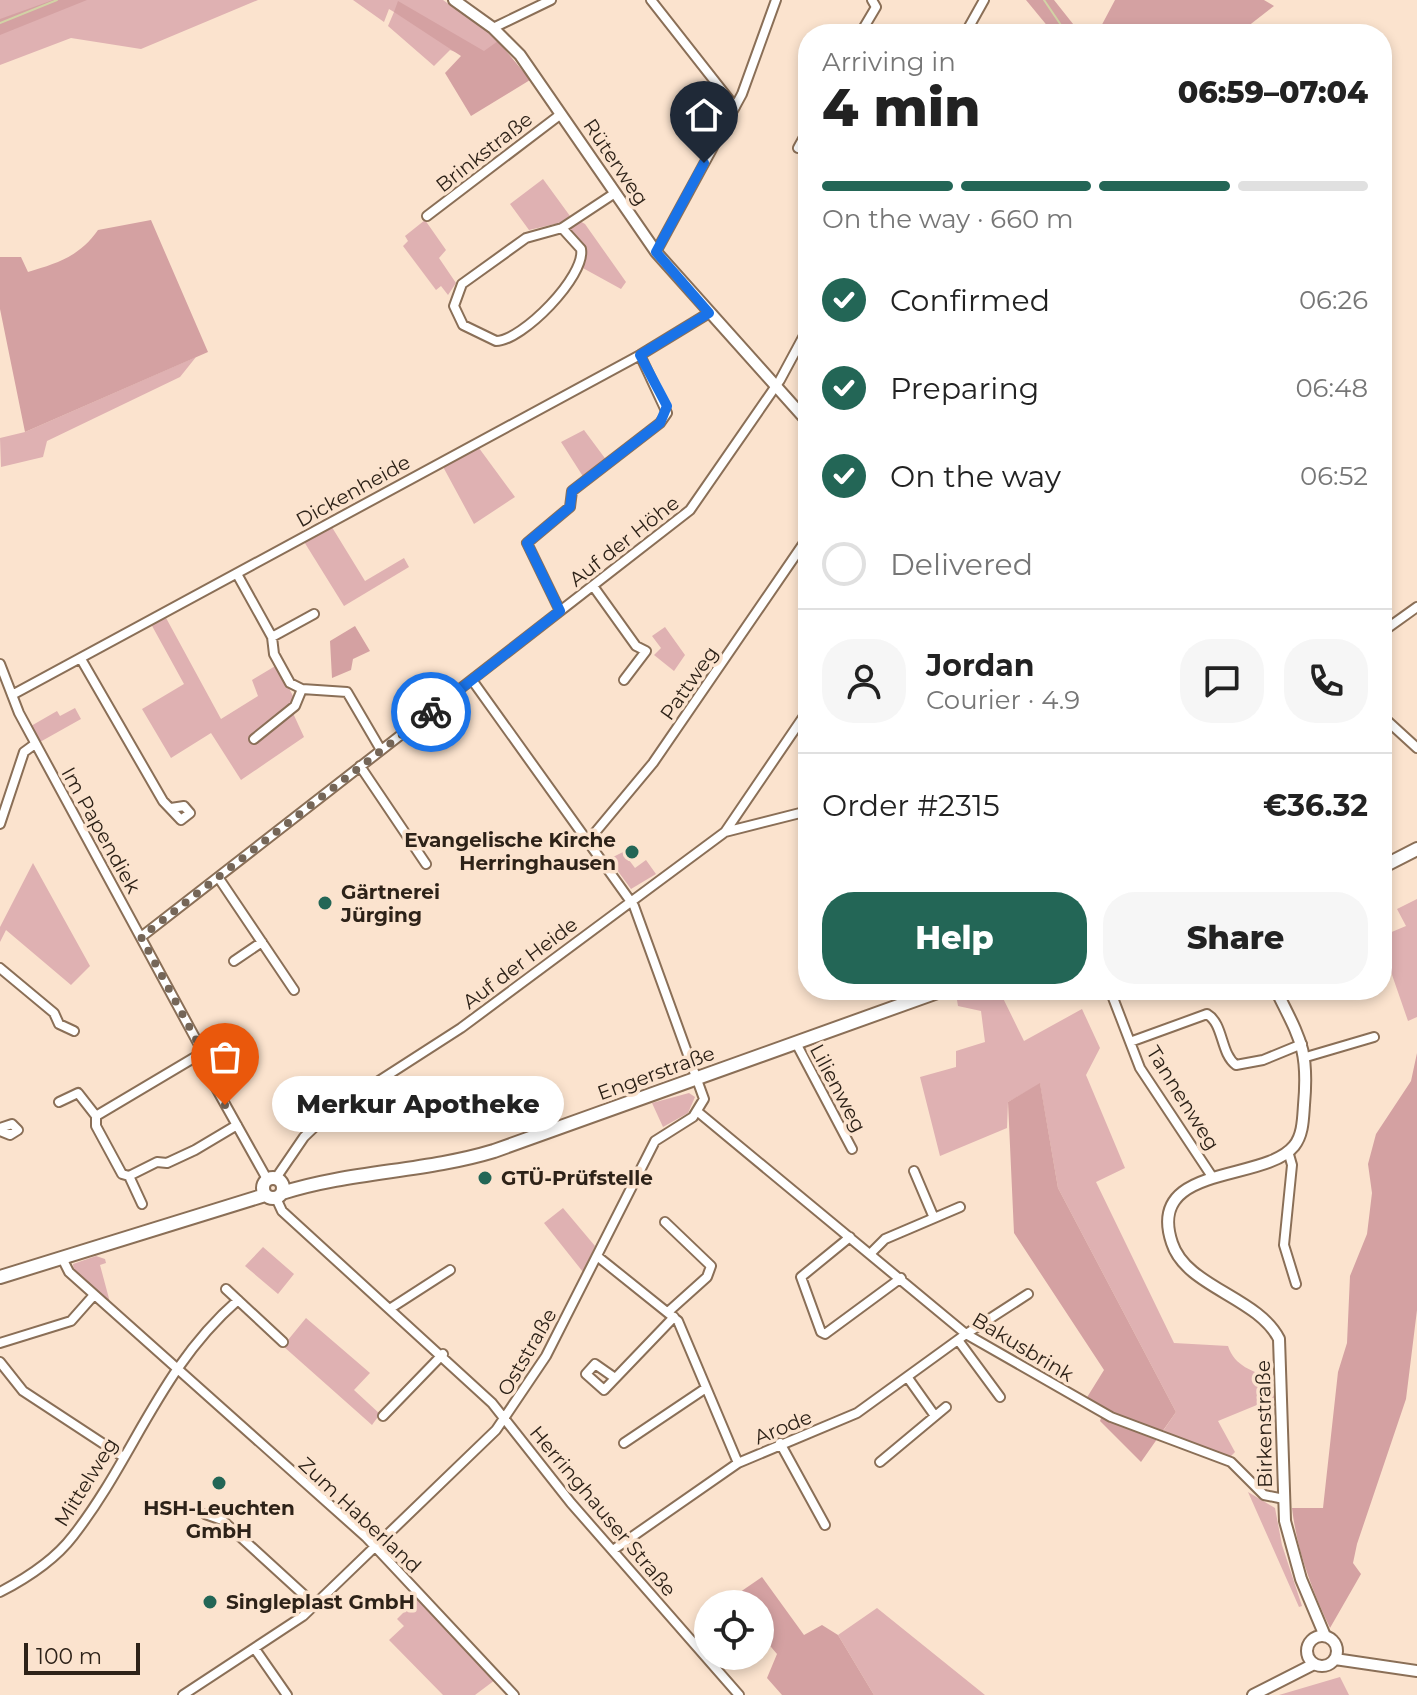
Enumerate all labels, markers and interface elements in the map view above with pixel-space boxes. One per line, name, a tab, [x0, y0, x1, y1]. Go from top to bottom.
text: Arriving in	[822, 46, 956, 78]
text: 06:59–07:04	[1178, 74, 1368, 111]
text: 4 min	[822, 76, 980, 139]
pin	[670, 81, 738, 163]
icon: home	[682, 93, 726, 137]
street label: Brinkstraße	[431, 107, 537, 197]
street label: Rüterweg	[578, 114, 654, 210]
text: On the way · 660 m	[822, 203, 1074, 235]
icon: check	[822, 278, 866, 322]
text: Confirmed	[890, 282, 1050, 319]
text: 06:26	[1299, 284, 1368, 316]
icon: check	[822, 366, 866, 410]
text: Preparing	[890, 370, 1039, 407]
text: 06:48	[1295, 372, 1368, 404]
street label: Dickenheide	[292, 450, 414, 532]
icon: check	[822, 454, 866, 498]
text: On the way	[890, 458, 1061, 495]
text: 06:52	[1300, 460, 1368, 492]
street label: Auf der Höhe	[564, 491, 684, 591]
text: Delivered	[890, 546, 1033, 583]
button: person	[822, 639, 906, 723]
button: chat	[1180, 639, 1264, 723]
button: phone	[1284, 639, 1368, 723]
street label: Pattweg	[655, 641, 723, 725]
text: Jordan	[926, 647, 1035, 684]
courier	[391, 672, 471, 752]
text: Courier · 4.9	[926, 684, 1080, 716]
icon: bike	[409, 690, 453, 734]
street label: Im Papendiek	[56, 763, 146, 897]
text: Order #2315	[822, 787, 1000, 824]
text: €36.32	[1263, 787, 1368, 824]
place label: Evangelische Kirche Herringhausen	[404, 828, 616, 875]
marker: Evangelische Kirche Herringhausen	[623, 843, 641, 861]
place label: Gärtnerei Jürging	[340, 880, 440, 927]
button: Help	[822, 892, 1087, 984]
button: Share	[1103, 892, 1368, 984]
marker: Gärtnerei Jürging	[316, 894, 334, 912]
street label: Auf der Heide	[458, 912, 582, 1014]
pin	[191, 1023, 259, 1105]
icon: bag	[203, 1035, 247, 1079]
street label: Lilienweg	[805, 1040, 871, 1136]
street label: Engerstraße	[594, 1041, 718, 1105]
street label: Tannenweg	[1142, 1042, 1224, 1154]
callout: Merkur Apotheke	[273, 1077, 565, 1133]
text: Merkur Apotheke	[296, 1088, 540, 1120]
place label: GTÜ-Prüfstelle	[501, 1166, 653, 1190]
marker: GTÜ-Prüfstelle	[476, 1169, 494, 1187]
street label: Oststraße	[492, 1304, 562, 1400]
street label: Bakusbrink	[968, 1307, 1078, 1387]
street label: Birkenstraße	[1251, 1360, 1277, 1488]
street label: Arode	[751, 1405, 815, 1449]
street label: Herringhauser Straße	[525, 1421, 681, 1601]
street label: Mittelweg	[49, 1433, 123, 1531]
street label: Zum Haberland	[294, 1452, 426, 1578]
marker: HSH-Leuchten GmbH	[210, 1474, 228, 1492]
place label: HSH-Leuchten GmbH	[143, 1496, 295, 1543]
place label: Singleplast GmbH	[226, 1590, 415, 1614]
map controls	[694, 1590, 774, 1670]
button: locate	[694, 1590, 774, 1670]
marker: Singleplast GmbH	[201, 1593, 219, 1611]
scale bar	[24, 1639, 140, 1675]
text: 100 m	[36, 1643, 102, 1670]

